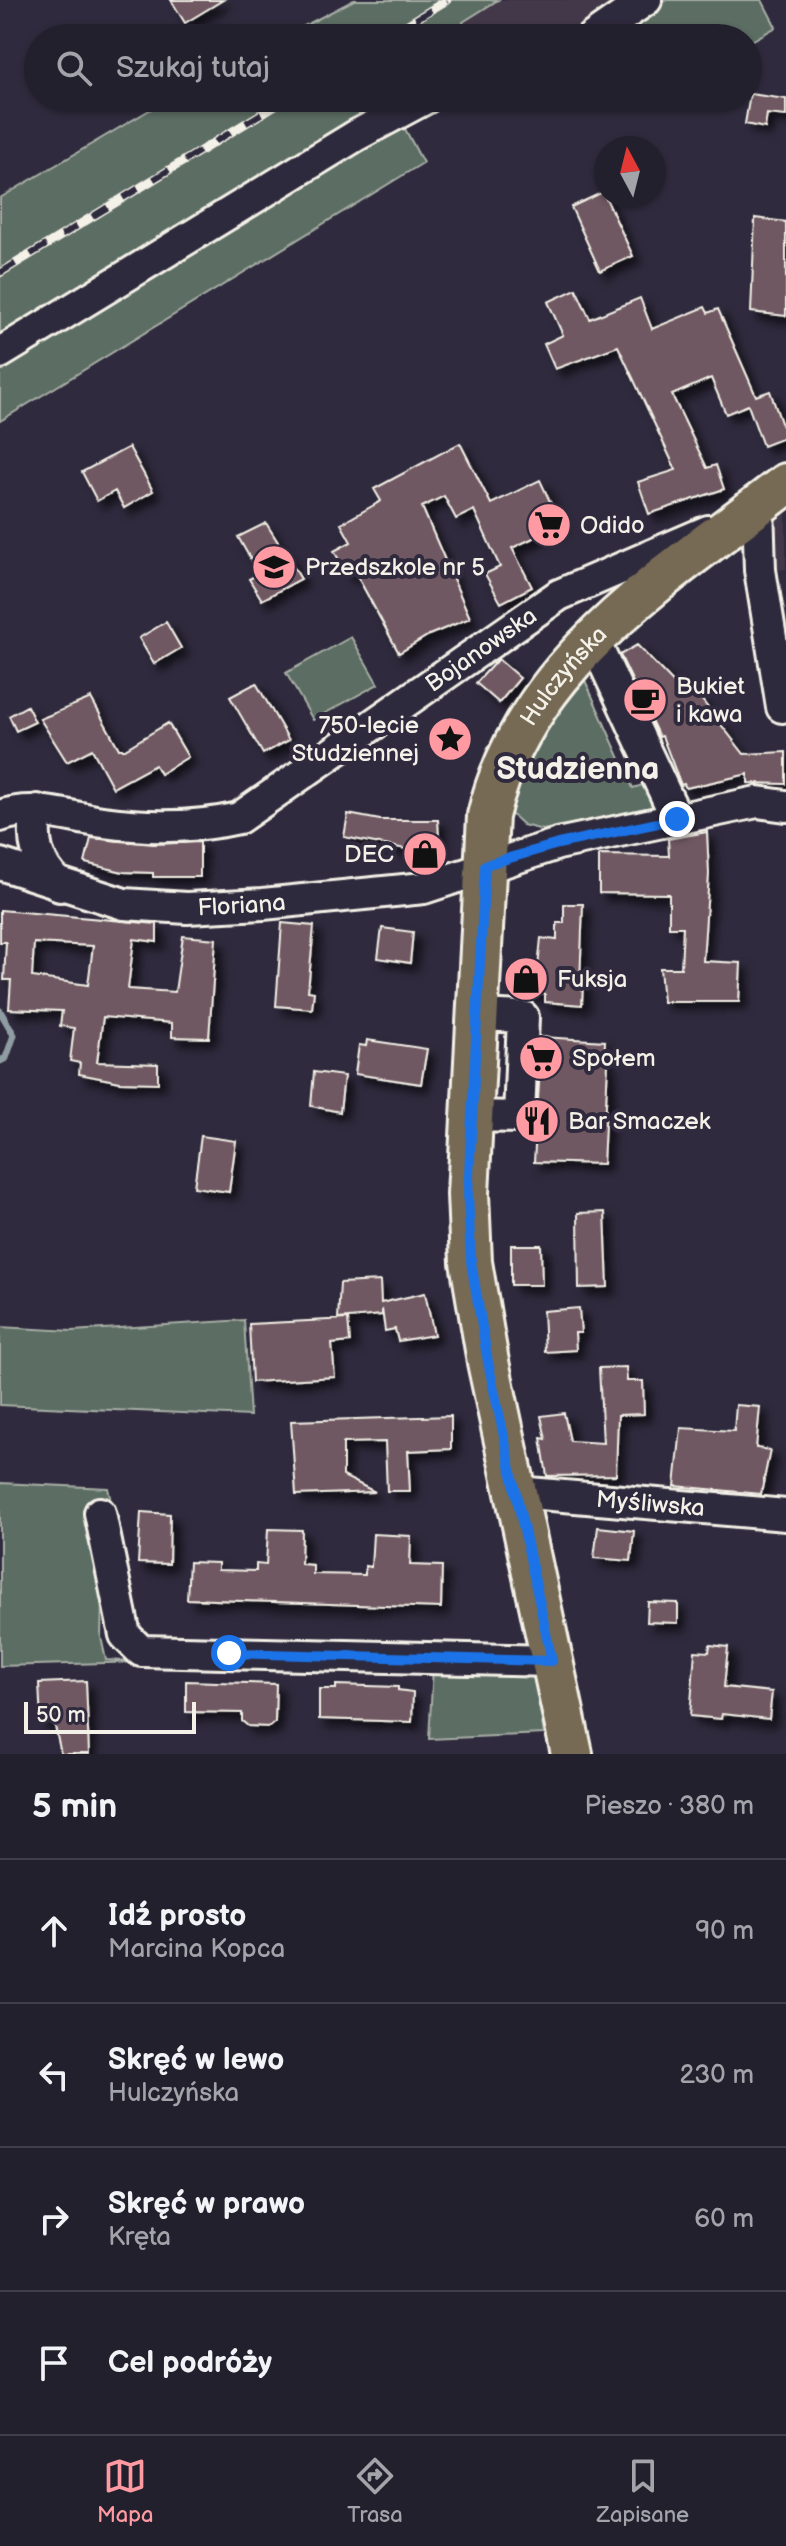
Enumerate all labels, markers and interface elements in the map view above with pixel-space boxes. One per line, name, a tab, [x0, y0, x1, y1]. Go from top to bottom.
search box	[24, 24, 762, 112]
icon: search	[52, 46, 96, 90]
text: Szukaj tutaj	[116, 50, 270, 86]
north arrow	[594, 136, 666, 208]
supermarket icon: Odido	[525, 501, 573, 549]
place label: Odido	[580, 511, 645, 540]
school or university icon: Przedszkole nr 5	[250, 543, 298, 591]
place label: Przedszkole nr 5	[305, 553, 485, 582]
street label: Bojanowska	[420, 601, 542, 699]
street label: Hulczyńska	[514, 620, 613, 731]
place label: Bukiet i kawa	[676, 672, 745, 729]
cafe icon: Bukiet i kawa	[621, 676, 669, 724]
place label: 750-lecie Studziennej	[292, 711, 419, 768]
place icon: 750-lecie Studziennej	[426, 715, 474, 763]
district label: Studzienna	[497, 750, 659, 789]
route end	[659, 801, 695, 837]
shop icon: DEC	[401, 830, 449, 878]
place label: DEC	[344, 840, 394, 869]
street label: Floriana	[197, 888, 287, 922]
shop icon: Fuksja	[502, 955, 550, 1003]
place label: Fuksja	[557, 965, 627, 994]
supermarket icon: Społem	[517, 1034, 565, 1082]
place label: Społem	[572, 1044, 656, 1073]
restaurant icon: Bar Smaczek	[513, 1097, 561, 1145]
place label: Bar Smaczek	[568, 1107, 711, 1136]
street label: Myśliwska	[595, 1485, 706, 1523]
route start	[211, 1635, 247, 1671]
scale bar	[24, 1698, 196, 1734]
text: 50 m	[36, 1702, 86, 1729]
text: 5 min	[32, 1786, 117, 1827]
text: Pieszo · 380 m	[584, 1791, 754, 1822]
text: Idź prosto	[108, 1898, 246, 1934]
icon: ahead	[32, 1909, 76, 1953]
text: 90 m	[695, 1916, 754, 1947]
text: Marcina Kopca	[108, 1934, 285, 1965]
text: Skręć w lewo	[108, 2042, 284, 2078]
icon: left	[32, 2053, 76, 2097]
text: 230 m	[679, 2060, 754, 2091]
text: Hulczyńska	[108, 2078, 239, 2109]
text: Skręć w prawo	[108, 2186, 305, 2222]
icon: right	[32, 2197, 76, 2241]
text: 60 m	[694, 2204, 754, 2235]
text: Kręta	[108, 2222, 171, 2253]
icon: arrive	[32, 2341, 76, 2385]
text: Cel podróży	[108, 2345, 272, 2381]
tab: Mapa	[97, 2454, 154, 2529]
tab: Trasa	[347, 2454, 403, 2529]
tab: Zapisane	[596, 2454, 689, 2529]

